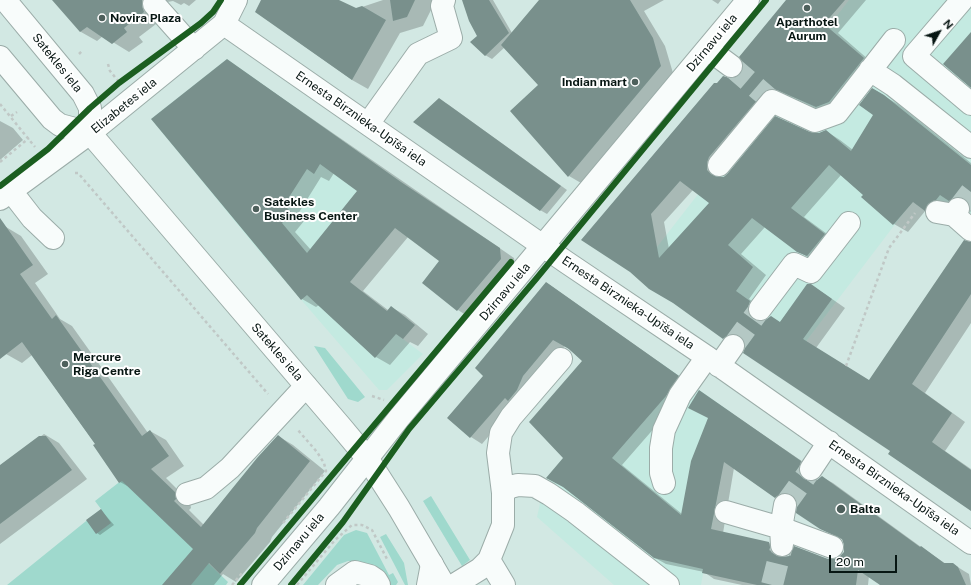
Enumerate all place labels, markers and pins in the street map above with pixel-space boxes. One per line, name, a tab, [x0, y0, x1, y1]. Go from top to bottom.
marker: Aparthotel Aurum	[802, 3, 812, 13]
place label: Novira Plaza	[110, 11, 181, 25]
marker: Novira Plaza	[97, 13, 107, 23]
place label: Aparthotel Aurum	[776, 15, 838, 43]
place label: Indian mart	[562, 75, 627, 89]
marker: Indian mart	[630, 77, 640, 87]
place label: Satekles Business Center	[264, 195, 357, 223]
marker: Satekles Business Center	[251, 204, 261, 214]
place label: Mercure Riga Centre	[73, 350, 141, 378]
marker: Mercure Riga Centre	[60, 359, 70, 369]
place label: Balta	[850, 502, 880, 516]
marker: Balta	[835, 503, 847, 515]

